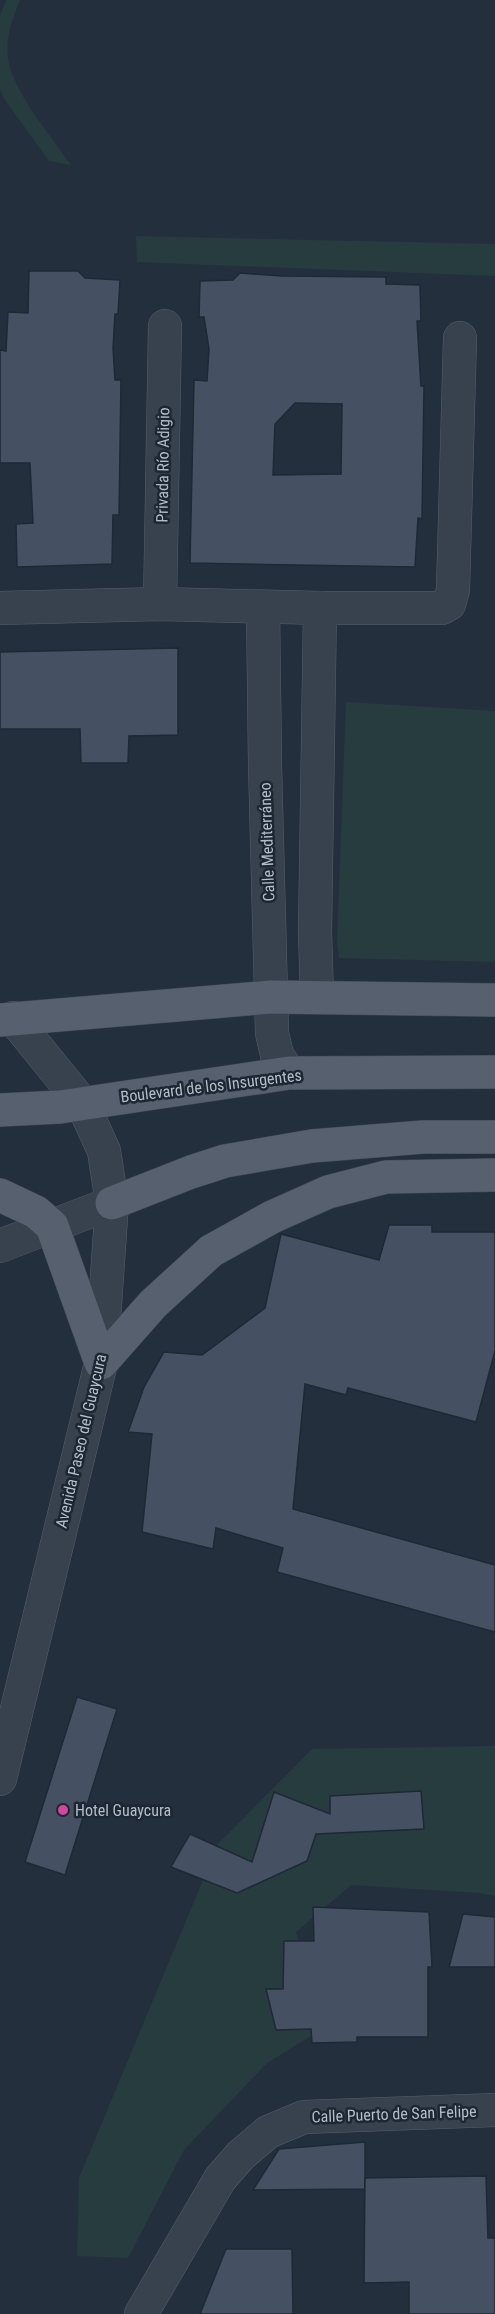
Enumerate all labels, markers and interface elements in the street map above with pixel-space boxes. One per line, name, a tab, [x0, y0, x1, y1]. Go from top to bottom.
street label: Privada Río Adigio	[152, 407, 174, 523]
street label: Calle Mediterráneo	[255, 782, 279, 902]
street label: Boulevard de los Insurgentes	[119, 1065, 303, 1107]
street label: Avenida Paseo del Guaycura	[52, 1352, 110, 1530]
place label: Hotel Guaycura	[75, 1801, 171, 1820]
marker: Hotel Guaycura	[56, 1803, 70, 1817]
street label: Calle Puerto de San Felipe	[311, 2102, 477, 2126]

